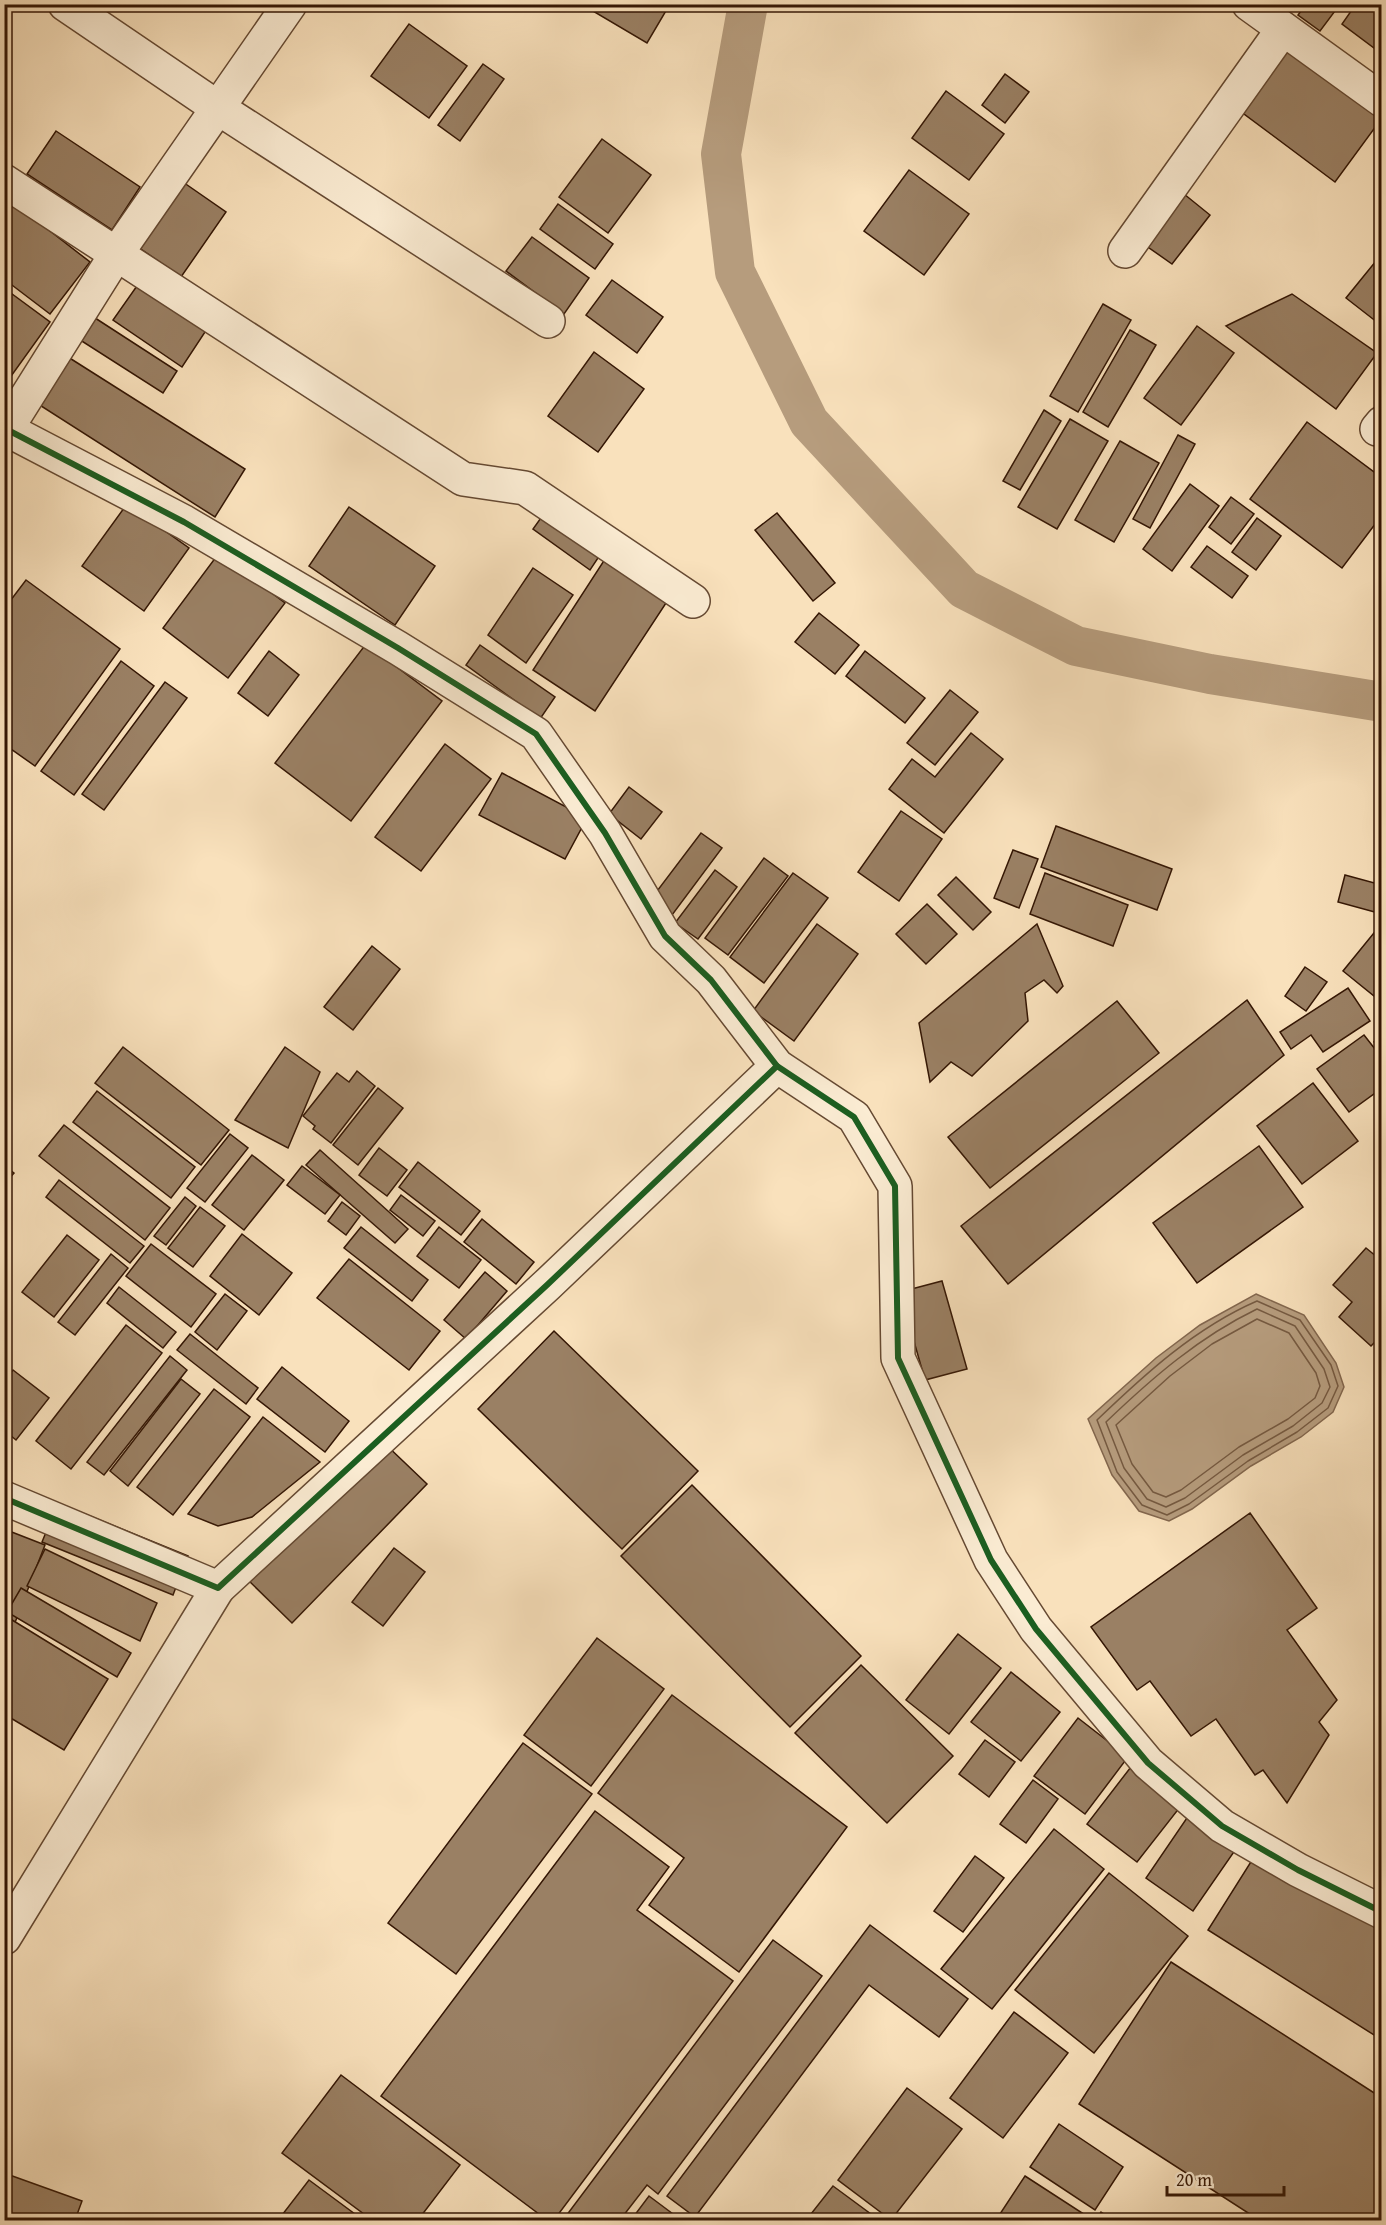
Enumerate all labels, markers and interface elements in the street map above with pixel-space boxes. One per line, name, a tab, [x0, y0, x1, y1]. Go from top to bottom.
scale bar	[1167, 2159, 1284, 2197]
text: 20 m	[1176, 2166, 1212, 2193]

